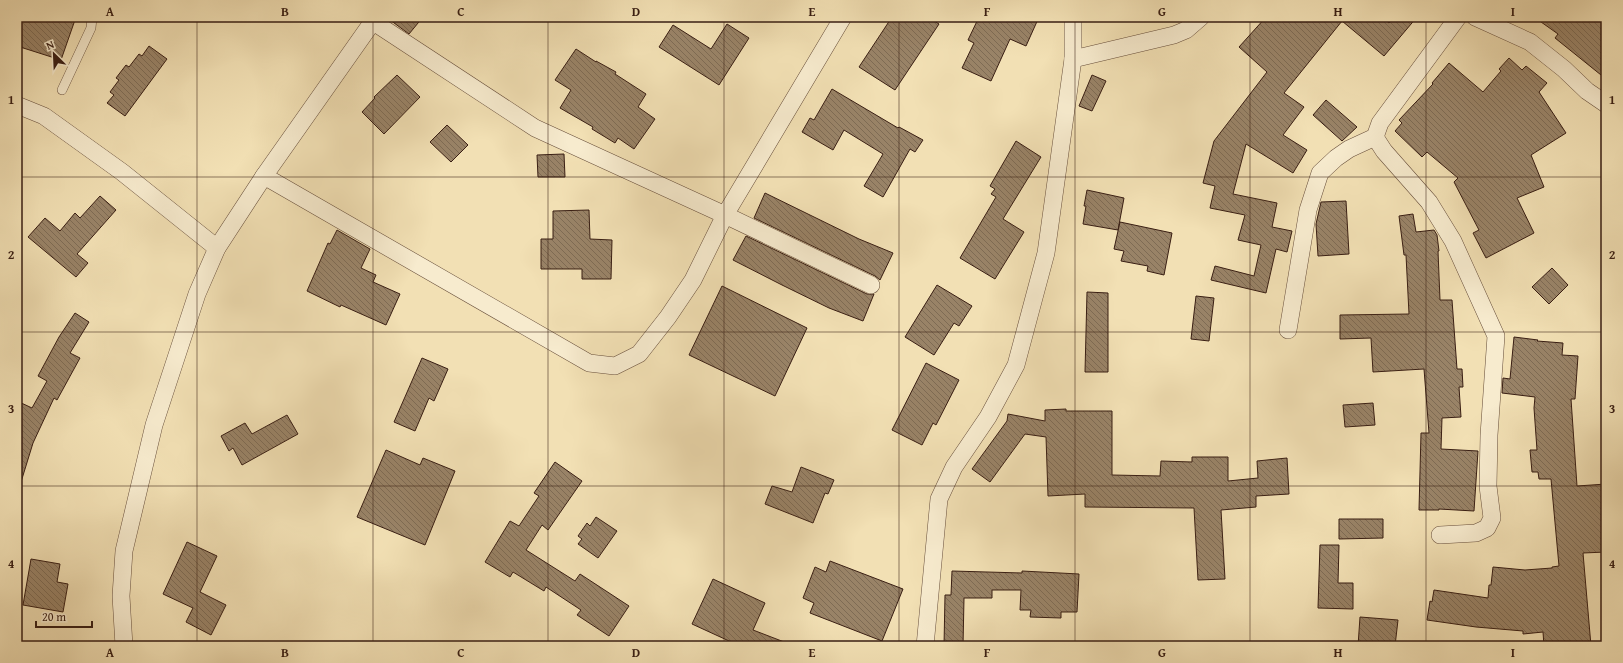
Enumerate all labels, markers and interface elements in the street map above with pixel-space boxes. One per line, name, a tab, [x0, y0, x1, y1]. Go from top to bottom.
text: A	[106, 2, 115, 21]
text: B	[281, 2, 289, 21]
text: C	[457, 2, 465, 21]
text: D	[632, 2, 640, 21]
text: E	[809, 2, 816, 21]
text: F	[984, 2, 991, 21]
text: G	[1158, 2, 1166, 21]
text: H	[1333, 2, 1343, 21]
text: I	[1511, 2, 1515, 21]
north arrow	[34, 34, 74, 74]
text: N	[43, 36, 57, 54]
text: 1	[8, 90, 14, 109]
text: 1	[1609, 90, 1615, 109]
text: 2	[8, 245, 15, 264]
text: 2	[1609, 245, 1616, 264]
text: 3	[8, 399, 14, 418]
text: 3	[1609, 399, 1615, 418]
text: 4	[8, 554, 15, 573]
text: 4	[1609, 554, 1616, 573]
scale bar	[36, 603, 92, 629]
text: 20 m	[42, 608, 66, 625]
text: A	[106, 643, 115, 662]
text: B	[281, 643, 289, 662]
text: C	[457, 643, 465, 662]
text: D	[632, 643, 640, 662]
text: E	[809, 643, 816, 662]
text: F	[984, 643, 991, 662]
text: G	[1158, 643, 1166, 662]
text: H	[1333, 643, 1343, 662]
text: I	[1511, 643, 1515, 662]

